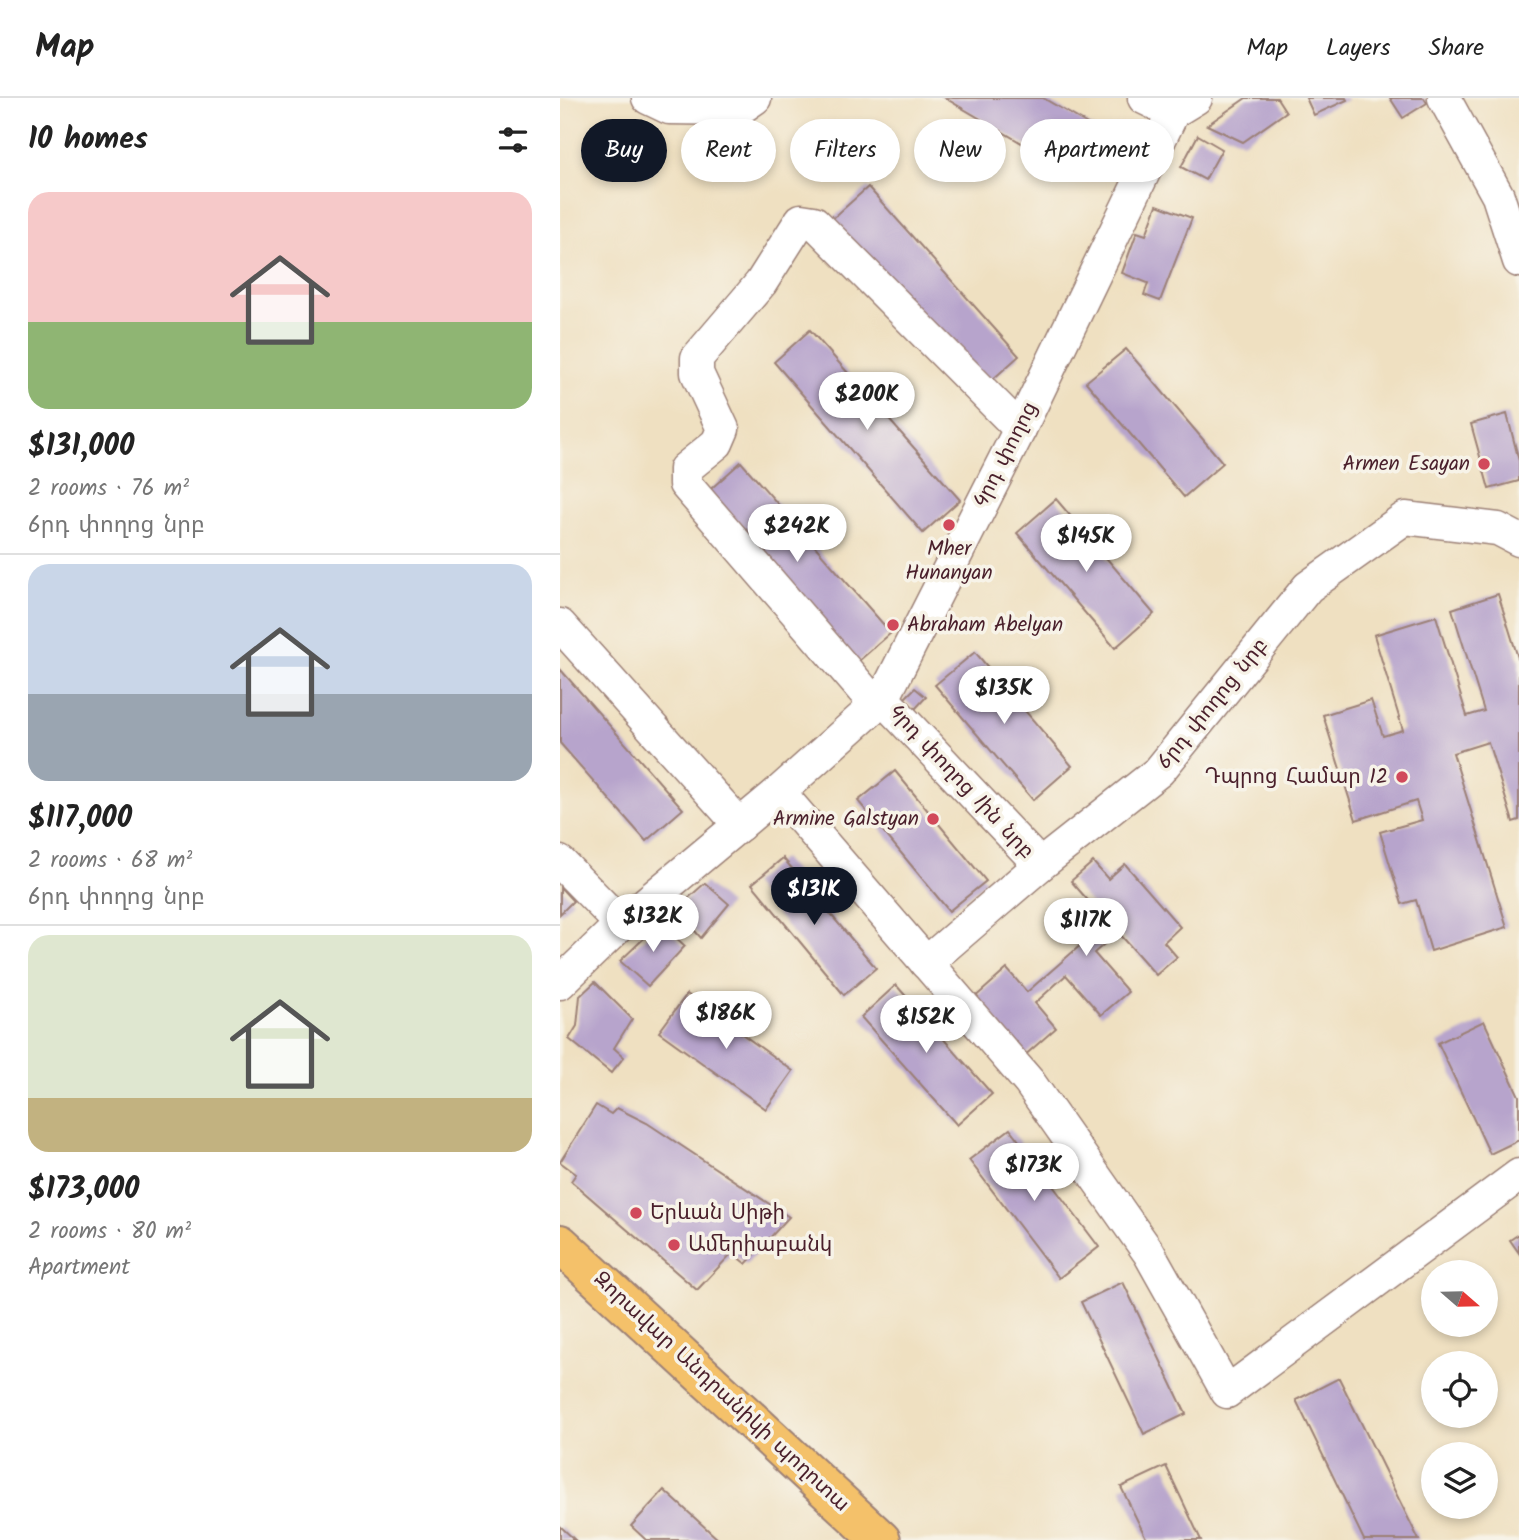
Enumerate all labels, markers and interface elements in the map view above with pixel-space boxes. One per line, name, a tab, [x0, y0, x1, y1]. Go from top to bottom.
text: Map	[35, 22, 95, 75]
text: Map	[1246, 29, 1288, 68]
text: Layers	[1326, 29, 1390, 68]
text: Share	[1428, 29, 1484, 68]
text: 10 homes	[28, 116, 148, 164]
chip: Buy	[581, 119, 667, 182]
chip: Rent	[681, 119, 776, 182]
chip: Filters	[790, 119, 900, 182]
chip: New	[914, 119, 1006, 182]
chip: Apartment	[1020, 119, 1174, 182]
icon: filters	[494, 121, 532, 159]
icon: home	[217, 237, 343, 363]
pin: $200K	[818, 372, 916, 432]
text: $200K	[835, 377, 899, 413]
street label: 4րդ փողոց	[965, 396, 1047, 514]
text: $131,000	[28, 423, 134, 471]
place label: Armen Esayan	[1343, 448, 1470, 481]
marker: Armen Esayan	[1476, 456, 1492, 472]
text: 2 rooms · 76 m²	[28, 471, 189, 507]
pin: $242K	[748, 504, 846, 564]
text: 6րդ փողոց նրբ	[28, 508, 205, 544]
text: $242K	[764, 509, 830, 545]
pin: $145K	[1037, 514, 1135, 574]
marker: Mher Hunanyan	[941, 517, 957, 533]
text: $145K	[1057, 519, 1115, 555]
place label: Mher Hunanyan	[905, 533, 993, 590]
icon: home	[217, 609, 343, 735]
place label: Abraham Abelyan	[907, 609, 1063, 642]
marker: Abraham Abelyan	[885, 617, 901, 633]
street label: 6րդ փողոց նրբ	[1149, 631, 1277, 777]
pin: $135K	[955, 666, 1053, 726]
text: $135K	[975, 671, 1033, 707]
street label: 4րդ փողոց 1ին նրբ	[880, 697, 1042, 867]
place label: Դպրոց Համար 12	[1205, 761, 1388, 794]
marker: Դպրոց Համար 12	[1394, 769, 1410, 785]
text: $117,000	[28, 795, 132, 843]
place label: Armine Galstyan	[773, 803, 919, 836]
marker: Armine Galstyan	[925, 811, 941, 827]
text: 2 rooms · 68 m²	[28, 843, 192, 879]
pin: $131K	[765, 868, 863, 927]
text: $131K	[787, 872, 841, 908]
text: 6րդ փողոց նրբ	[28, 880, 205, 916]
pin: $132K	[604, 894, 702, 954]
pin: $117K	[1037, 898, 1135, 958]
text: $132K	[623, 899, 683, 935]
text: $117K	[1060, 903, 1112, 939]
icon: home	[217, 981, 343, 1107]
pin: $186K	[677, 992, 775, 1051]
text: $186K	[696, 996, 756, 1032]
pin: $152K	[877, 996, 975, 1055]
text: $152K	[896, 1000, 956, 1036]
pin: $173K	[985, 1144, 1083, 1203]
text: $173K	[1005, 1148, 1063, 1184]
text: $173,000	[28, 1166, 139, 1214]
place label: Երևան Սիթի	[650, 1197, 785, 1230]
marker: Երևան Սիթի	[628, 1205, 644, 1221]
text: 2 rooms · 80 m²	[28, 1214, 191, 1250]
place label: Ամերիաբանկ	[688, 1229, 832, 1262]
marker: Ամերիաբանկ	[666, 1237, 682, 1253]
text: Apartment	[28, 1250, 130, 1286]
north arrow	[1421, 1260, 1498, 1337]
map controls	[1421, 1260, 1498, 1519]
street label: Զորավար Անդրանիկի պողոտա	[585, 1264, 857, 1520]
button: locate	[1421, 1351, 1498, 1428]
button: layers	[1421, 1442, 1498, 1519]

